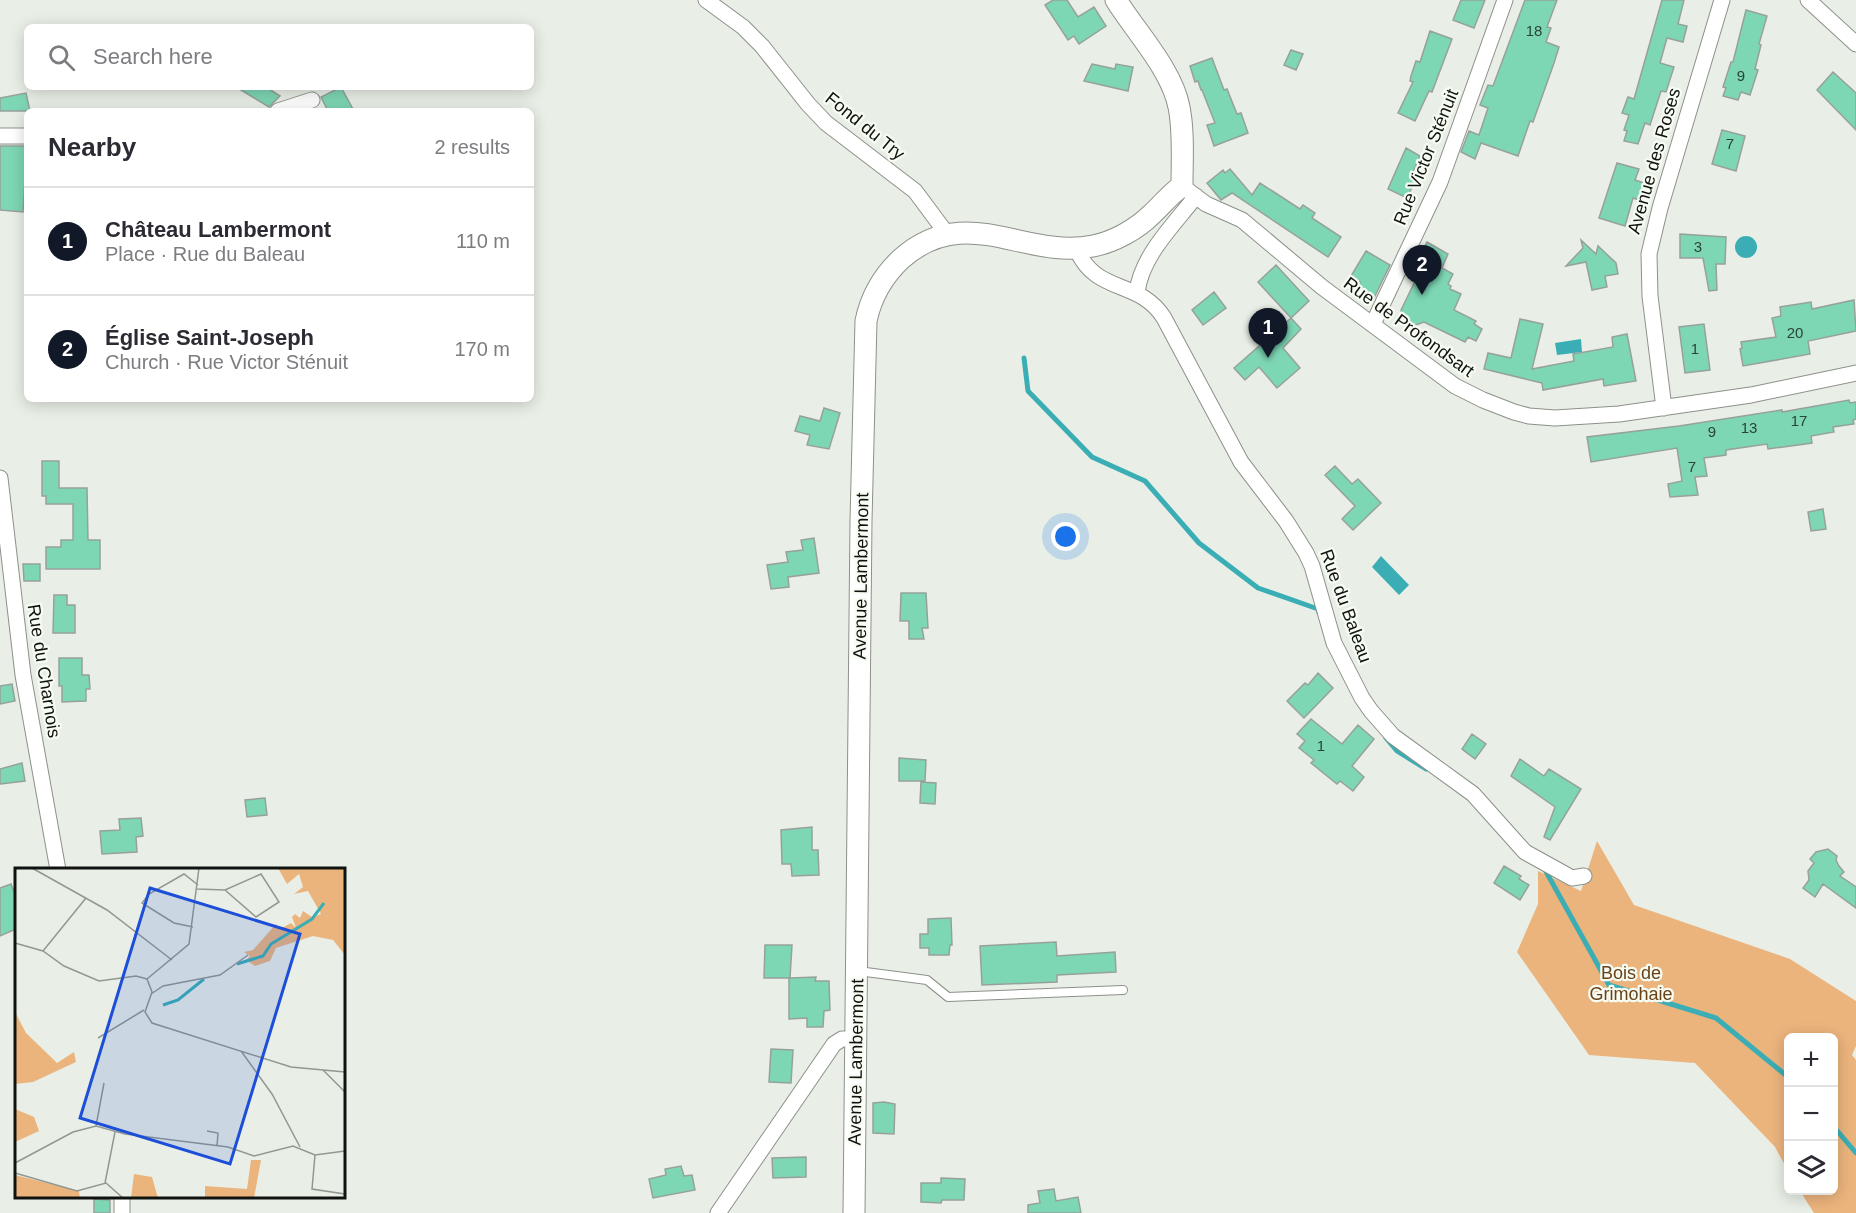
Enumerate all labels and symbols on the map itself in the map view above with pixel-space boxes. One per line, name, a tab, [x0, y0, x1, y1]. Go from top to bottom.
house number: 18	[1526, 22, 1542, 39]
house number: 9	[1737, 67, 1745, 84]
street label: Rue Victor Sténuit	[1390, 86, 1462, 228]
street label: Avenue des Roses	[1624, 86, 1684, 236]
street label: Fond du Try	[821, 88, 909, 164]
house number: 7	[1726, 135, 1734, 152]
house number: 3	[1694, 238, 1702, 255]
pin: 2	[1402, 246, 1442, 295]
street label: Rue de Profondsart	[1340, 273, 1478, 381]
pin: 1	[1248, 308, 1288, 358]
house number: 20	[1787, 324, 1803, 341]
house number: 1	[1691, 340, 1699, 357]
house number: 17	[1791, 412, 1807, 429]
house number: 13	[1741, 419, 1757, 436]
house number: 9	[1708, 423, 1716, 440]
house number: 7	[1688, 458, 1696, 475]
street label: Avenue Lambermont	[850, 492, 872, 660]
your location	[1051, 522, 1080, 551]
street label: Rue du Baleau	[1316, 547, 1376, 665]
street label: Rue du Charnois	[24, 603, 64, 739]
house number: 1	[1317, 737, 1325, 754]
inset map	[15, 868, 345, 1198]
park label: Bois de Grimohaie	[1589, 963, 1673, 1004]
street label: Avenue Lambermont	[845, 978, 867, 1146]

